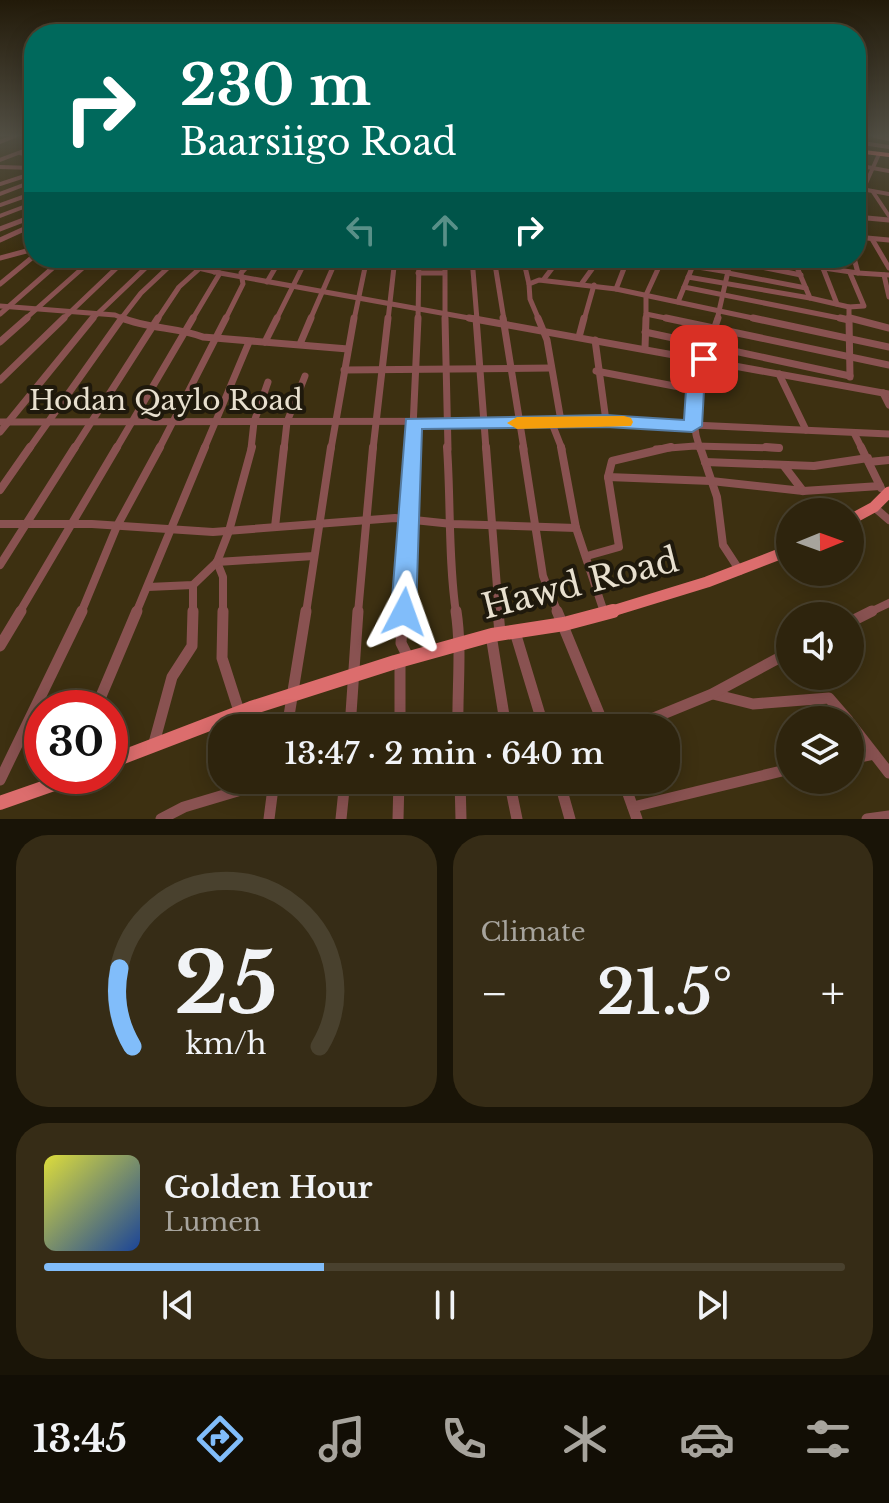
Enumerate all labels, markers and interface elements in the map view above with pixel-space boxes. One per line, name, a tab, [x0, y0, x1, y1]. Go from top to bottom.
text: 230 m	[180, 51, 371, 120]
icon: right	[48, 56, 152, 160]
text: Baarsiigo Road	[180, 120, 457, 165]
icon: left	[339, 208, 383, 252]
icon: ahead	[423, 208, 467, 252]
icon: right	[507, 208, 551, 252]
pin	[670, 325, 738, 393]
icon: arrive	[682, 337, 726, 381]
street label: Hodan Qaylo Road	[29, 383, 303, 418]
north arrow	[776, 498, 864, 586]
map controls	[776, 498, 864, 794]
street label: Hawd Road	[477, 538, 683, 628]
position arrow	[362, 570, 446, 654]
button: sound	[776, 602, 864, 690]
speed limit sign: 30	[24, 690, 128, 794]
button: layers	[776, 706, 864, 794]
text: 13:47 · 2 min · 640 m	[284, 735, 604, 772]
text: Climate	[481, 916, 586, 948]
text: 25	[174, 932, 278, 1035]
text: 21.5°	[597, 956, 733, 1030]
text: −	[481, 966, 508, 1021]
text: +	[821, 966, 845, 1021]
text: km/h	[186, 1026, 267, 1062]
text: Golden Hour	[164, 1169, 373, 1206]
text: Lumen	[164, 1206, 261, 1238]
icon: previous	[156, 1283, 200, 1327]
icon: pause	[423, 1283, 467, 1327]
icon: next	[690, 1283, 734, 1327]
icon: directions	[192, 1411, 248, 1467]
icon: music	[314, 1411, 370, 1467]
icon: phone	[436, 1411, 492, 1467]
icon: climate	[557, 1411, 613, 1467]
icon: car	[679, 1411, 735, 1467]
icon: filters	[800, 1411, 856, 1467]
text: 13:45	[33, 1417, 127, 1462]

